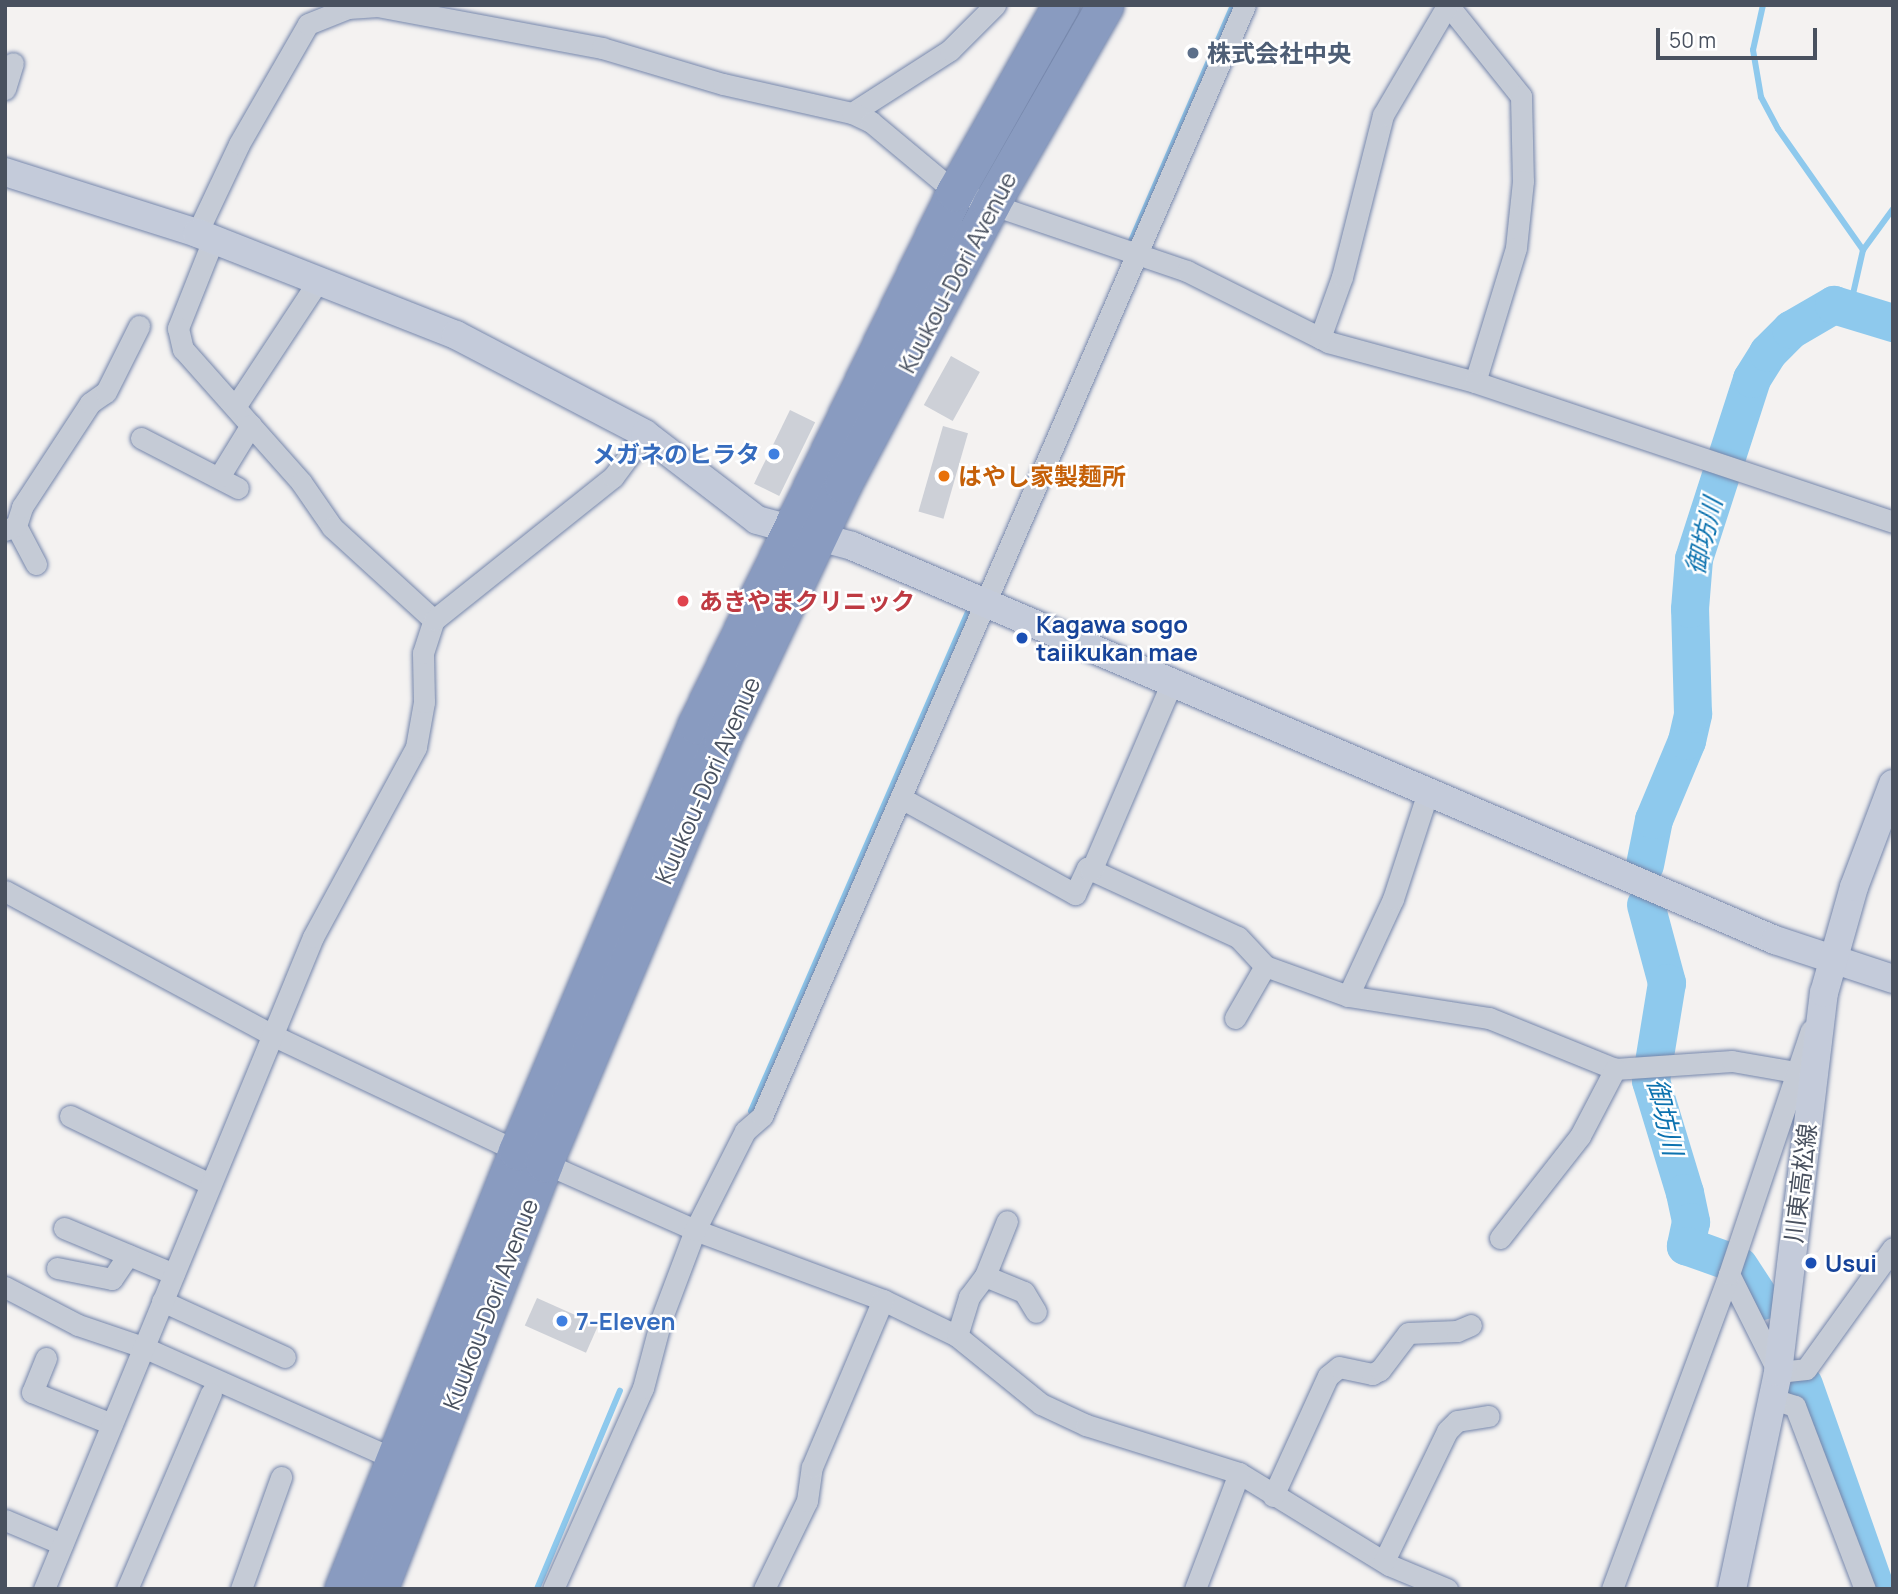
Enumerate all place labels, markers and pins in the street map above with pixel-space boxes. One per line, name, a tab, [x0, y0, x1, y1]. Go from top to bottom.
place label: 株式会社中央	[1207, 39, 1351, 67]
marker: 株式会社中央	[1185, 45, 1201, 61]
place label: メガネのヒラタ	[592, 440, 760, 468]
marker: メガネのヒラタ	[766, 446, 782, 462]
place label: はやし家製麺所	[958, 462, 1126, 490]
marker: はやし家製麺所	[936, 468, 952, 484]
place label: あきやまクリニック	[699, 587, 915, 615]
marker: あきやまクリニック	[673, 591, 693, 611]
place label: Kagawa sogo taiikukan mae	[1036, 610, 1198, 666]
marker: Kagawa sogo taiikukan mae	[1014, 630, 1030, 646]
place label: Usui	[1825, 1249, 1877, 1277]
marker: Usui	[1803, 1255, 1819, 1271]
place label: 7-Eleven	[576, 1307, 675, 1335]
marker: 7-Eleven	[554, 1313, 570, 1329]

